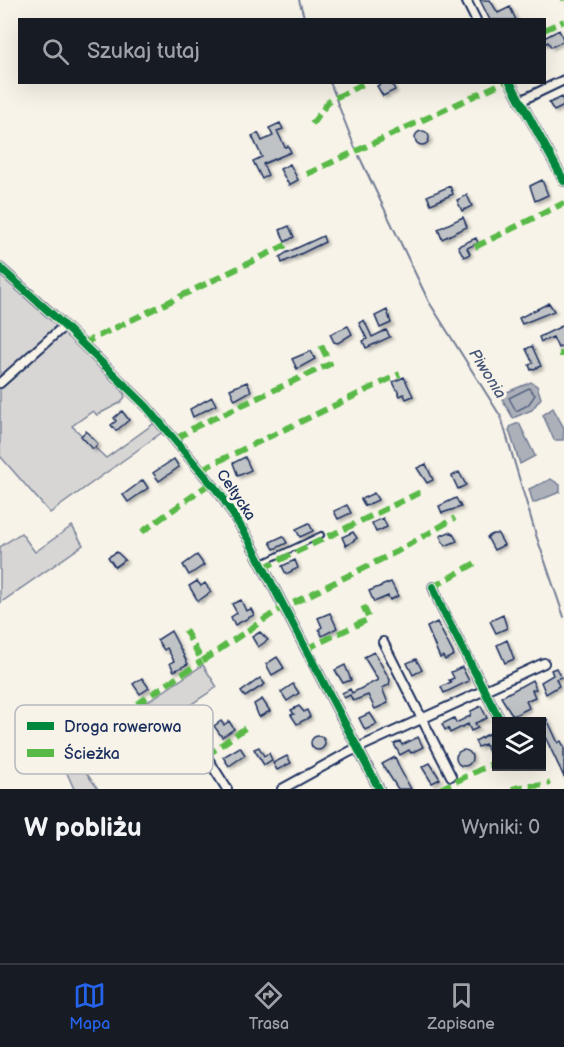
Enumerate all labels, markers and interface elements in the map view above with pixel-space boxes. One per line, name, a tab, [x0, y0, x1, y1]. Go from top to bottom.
search box	[18, 18, 546, 84]
icon: search	[39, 35, 72, 68]
text: Szukaj tutaj	[87, 38, 200, 65]
water label: Piwonia	[464, 346, 510, 402]
street label: Celtycka	[212, 466, 260, 524]
legend	[15, 705, 213, 774]
map controls	[492, 717, 546, 771]
button: layers	[492, 717, 546, 771]
text: Droga rowerowa	[64, 718, 182, 737]
text: Ścieżka	[64, 743, 120, 764]
text: W pobliżu	[24, 813, 142, 844]
text: Wyniki: 0	[461, 816, 540, 840]
tab: Mapa	[69, 979, 110, 1034]
tab: Trasa	[249, 979, 289, 1034]
tab: Zapisane	[427, 979, 495, 1034]

